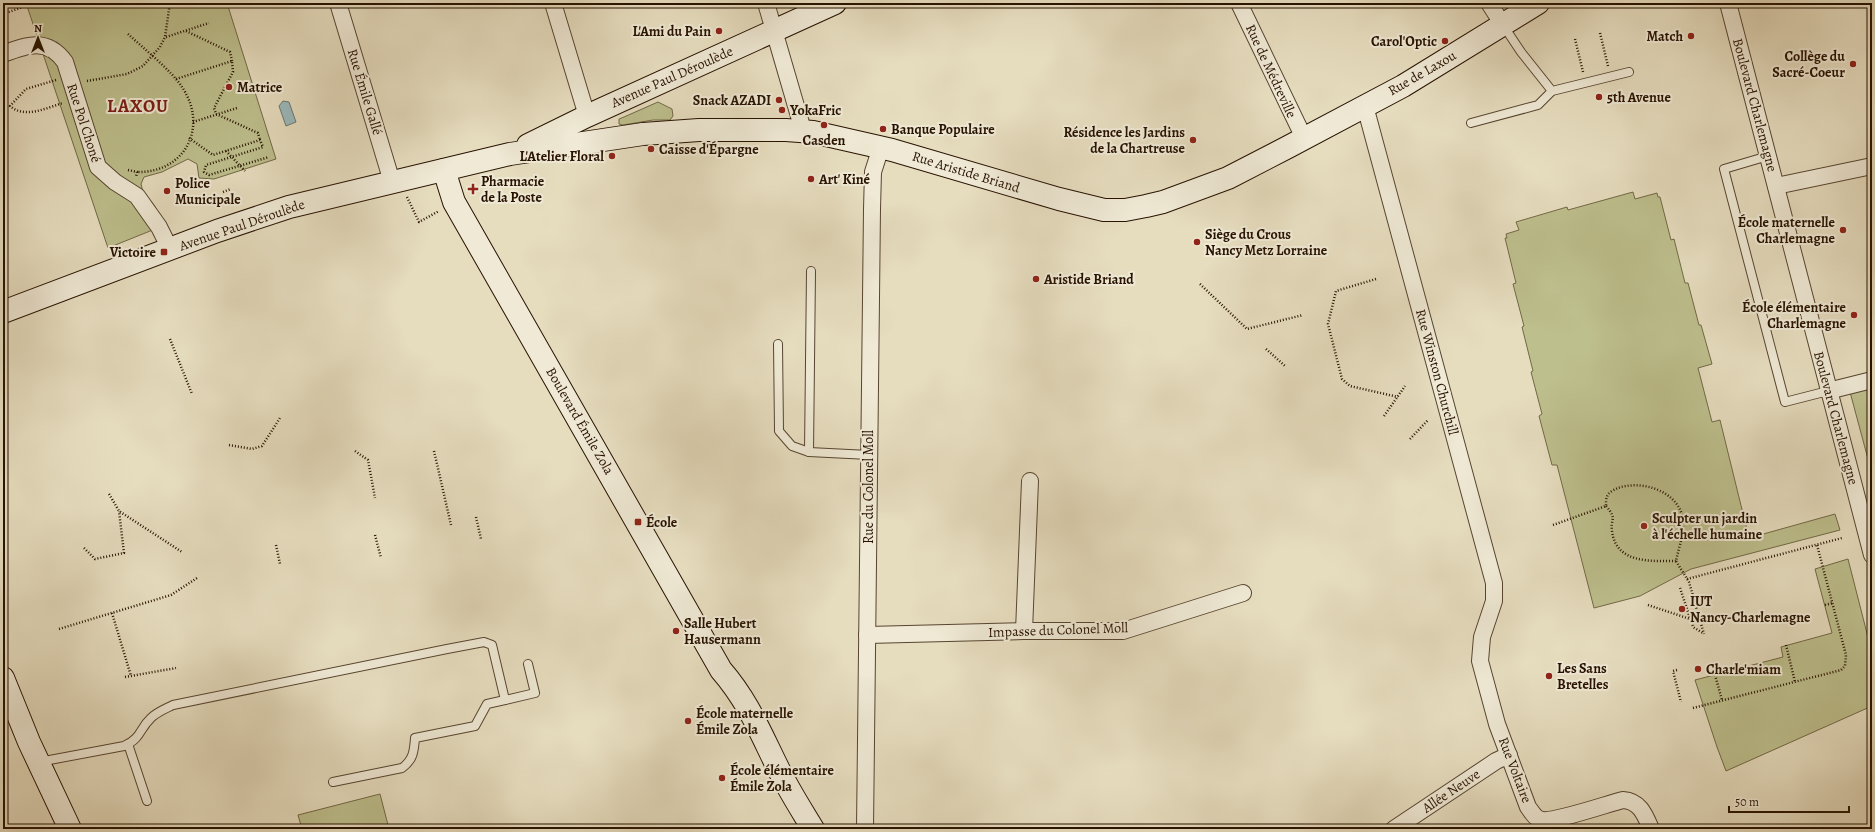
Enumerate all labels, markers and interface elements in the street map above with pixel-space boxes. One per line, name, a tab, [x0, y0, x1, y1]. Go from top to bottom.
north arrow	[18, 18, 58, 58]
text: N	[34, 21, 42, 36]
street label: Rue de Médreville	[1241, 21, 1301, 121]
place label: L'Ami du Pain	[632, 22, 711, 41]
marker: L'Ami du Pain	[714, 26, 724, 36]
place label: Match	[1646, 27, 1683, 46]
marker: Match	[1686, 31, 1696, 41]
place label: Carol'Optic	[1371, 32, 1437, 51]
marker: Carol'Optic	[1440, 36, 1450, 46]
street label: Boulevard Charlemagne	[1728, 36, 1782, 174]
street label: Avenue Paul Déroulède	[607, 42, 736, 113]
street label: Rue Émile Gallé	[343, 46, 387, 138]
street label: Rue de Laxou	[1384, 46, 1460, 100]
place label: Collège du Sacré-Coeur	[1772, 47, 1845, 82]
marker: Collège du Sacré-Coeur	[1848, 59, 1858, 69]
place label: Matrice	[237, 78, 283, 97]
street label: Rue Pol Choné	[62, 81, 106, 165]
marker: Matrice	[224, 82, 234, 92]
place label: 5th Avenue	[1607, 88, 1671, 107]
place label: Snack AZADI	[693, 91, 771, 110]
marker: 5th Avenue	[1594, 92, 1604, 102]
district label: LAXOU	[107, 94, 169, 118]
marker: Snack AZADI	[774, 95, 784, 105]
place label: YokaFric	[789, 101, 841, 120]
marker: YokaFric	[777, 105, 787, 115]
marker: Casden	[819, 120, 829, 130]
place label: Banque Populaire	[891, 120, 995, 139]
place label: Résidence les Jardins de la Chartreuse	[1063, 123, 1186, 158]
marker: Banque Populaire	[878, 124, 888, 134]
place label: Casden	[803, 131, 846, 150]
marker: Résidence les Jardins de la Chartreuse	[1188, 135, 1198, 145]
place label: Caisse d'Épargne	[659, 140, 759, 159]
marker: Caisse d'Épargne	[646, 144, 656, 154]
place label: L'Atelier Floral	[520, 147, 604, 166]
street label: Rue Aristide Briand	[910, 147, 1023, 198]
marker: L'Atelier Floral	[607, 151, 617, 161]
place label: Art' Kiné	[818, 170, 871, 189]
place label: Pharmacie de la Poste	[481, 172, 545, 207]
place label: Police Municipale	[175, 174, 241, 209]
marker: Art' Kiné	[806, 174, 816, 184]
marker: Pharmacie de la Poste	[468, 184, 478, 194]
marker: Police Municipale	[162, 186, 172, 196]
street label: Avenue Paul Déroulède	[176, 195, 307, 256]
place label: École maternelle Charlemagne	[1738, 213, 1836, 248]
place label: Siège du Crous Nancy Metz Lorraine	[1205, 225, 1328, 260]
marker: École maternelle Charlemagne	[1838, 225, 1848, 235]
marker: Siège du Crous Nancy Metz Lorraine	[1192, 237, 1202, 247]
place label: Victoire	[109, 243, 157, 262]
marker: Victoire	[159, 247, 169, 257]
place label: Aristide Briand	[1043, 270, 1134, 289]
marker: Aristide Briand	[1031, 274, 1041, 284]
place label: École élémentaire Charlemagne	[1742, 298, 1847, 333]
street label: Rue Winston Churchill	[1411, 307, 1463, 438]
marker: École élémentaire Charlemagne	[1849, 310, 1859, 320]
street label: Boulevard Charlemagne	[1809, 349, 1863, 487]
street label: Boulevard Émile Zola	[542, 364, 619, 479]
street label: Rue du Colonel Moll	[859, 429, 878, 544]
place label: Sculpter un jardin à l'échelle humaine	[1652, 509, 1763, 544]
place label: École	[646, 513, 678, 532]
marker: École	[633, 517, 643, 527]
marker: Sculpter un jardin à l'échelle humaine	[1639, 521, 1649, 531]
place label: IUT Nancy-Charlemagne	[1690, 592, 1811, 627]
marker: IUT Nancy-Charlemagne	[1677, 604, 1687, 614]
place label: Salle Hubert Hausermann	[684, 614, 761, 649]
street label: Impasse du Colonel Moll	[988, 618, 1129, 642]
marker: Salle Hubert Hausermann	[671, 626, 681, 636]
place label: Les Sans Bretelles	[1557, 659, 1609, 694]
place label: Charle'miam	[1706, 660, 1781, 679]
marker: Charle'miam	[1693, 664, 1703, 674]
marker: Les Sans Bretelles	[1544, 671, 1554, 681]
place label: École maternelle Émile Zola	[696, 704, 794, 739]
marker: École maternelle Émile Zola	[683, 716, 693, 726]
street label: Rue Voltaire	[1494, 734, 1536, 806]
place label: École élémentaire Émile Zola	[730, 761, 834, 796]
street label: Allée Neuve	[1418, 765, 1484, 818]
marker: École élémentaire Émile Zola	[717, 773, 727, 783]
scale bar	[1729, 788, 1849, 814]
text: 50 m	[1735, 794, 1759, 810]

